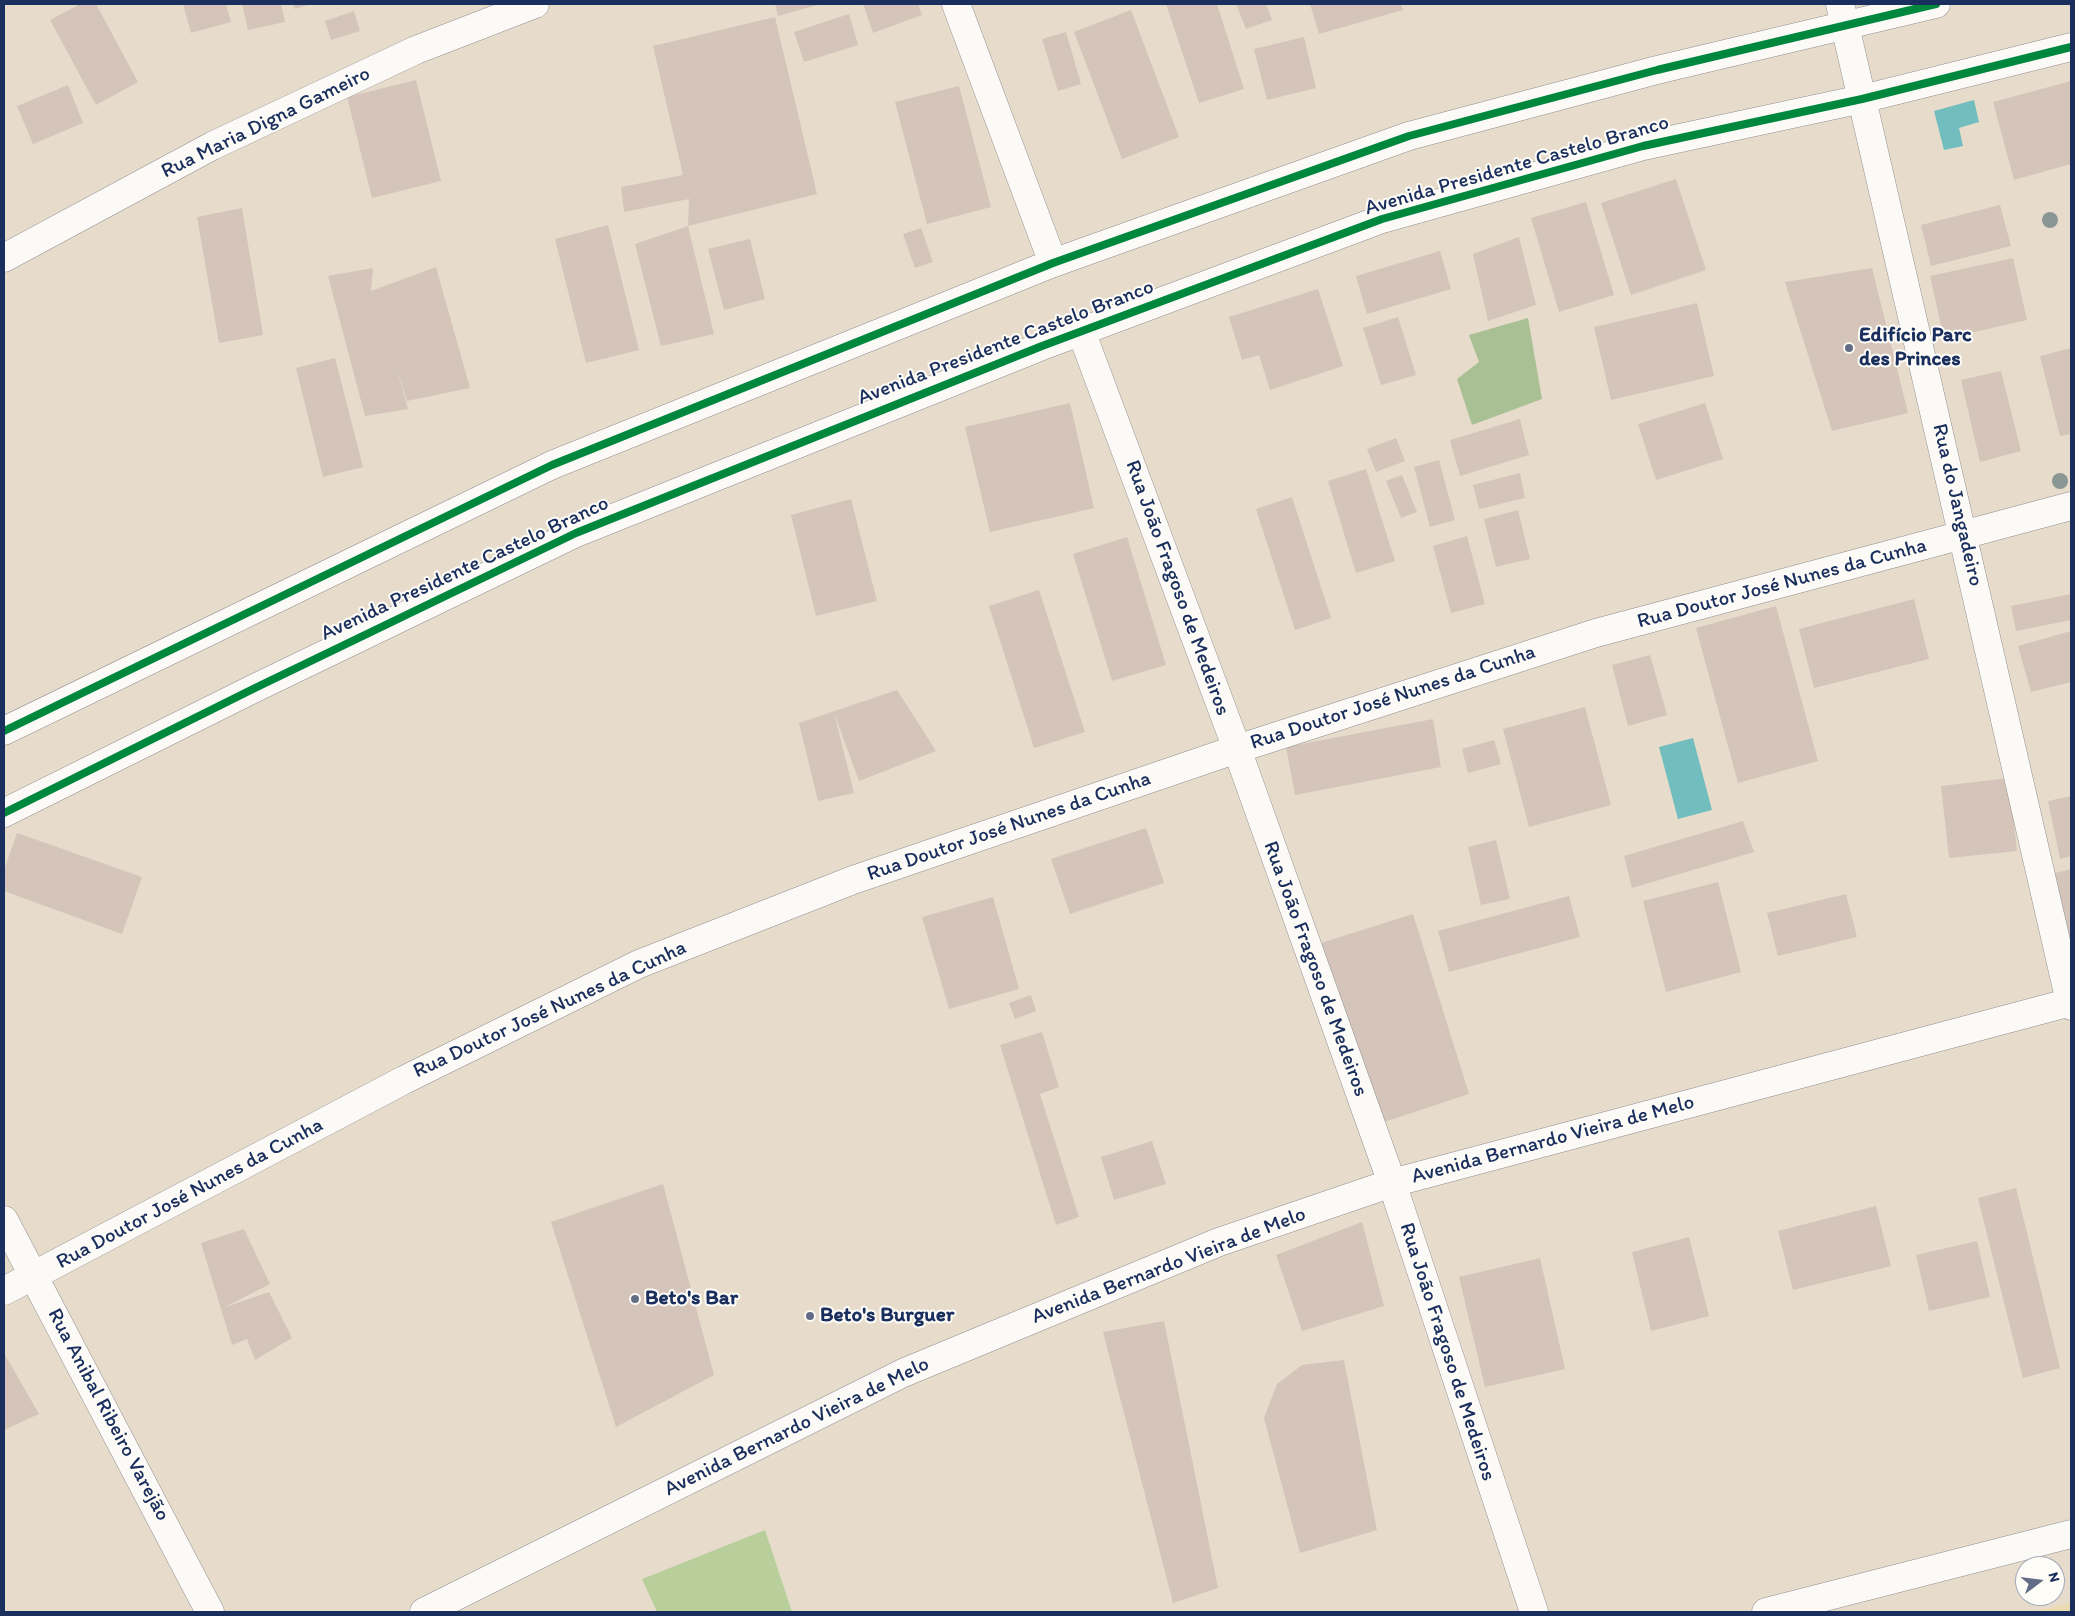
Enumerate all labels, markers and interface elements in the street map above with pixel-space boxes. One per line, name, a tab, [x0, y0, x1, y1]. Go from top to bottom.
street label: Rua Maria Digna Gameiro	[157, 61, 375, 185]
street label: Avenida Presidente Castelo Branco	[1362, 110, 1672, 222]
street label: Avenida Presidente Castelo Branco	[854, 275, 1158, 411]
place label: Edifício Parc des Princes	[1859, 323, 1972, 373]
marker: Edifício Parc des Princes	[1843, 342, 1855, 354]
street label: Rua do Jangadeiro	[1926, 421, 1988, 589]
street label: Rua João Fragoso de Medeiros	[1119, 457, 1235, 719]
street label: Avenida Presidente Castelo Branco	[317, 491, 613, 647]
street label: Rua Doutor José Nunes da Cunha	[1635, 533, 1929, 635]
street label: Rua Doutor José Nunes da Cunha	[1247, 640, 1539, 756]
street label: Rua Doutor José Nunes da Cunha	[864, 767, 1154, 887]
street label: Rua João Fragoso de Medeiros	[1257, 838, 1373, 1100]
street label: Rua Doutor José Nunes da Cunha	[410, 936, 690, 1084]
street label: Avenida Bernardo Vieira de Melo	[1409, 1090, 1697, 1190]
street label: Rua Doutor José Nunes da Cunha	[52, 1113, 328, 1275]
street label: Avenida Bernardo Vieira de Melo	[1028, 1202, 1310, 1330]
street label: Rua João Fragoso de Medeiros	[1393, 1220, 1501, 1484]
place label: Beto's Bar	[645, 1286, 738, 1312]
marker: Beto's Bar	[629, 1293, 641, 1305]
place label: Beto's Burguer	[820, 1303, 954, 1329]
street label: Rua Anibal Ribeiro Varejão	[41, 1304, 175, 1526]
marker: Beto's Burguer	[804, 1310, 816, 1322]
street label: Avenida Bernardo Vieira de Melo	[660, 1352, 934, 1502]
north arrow	[2015, 1556, 2065, 1606]
text: N	[2045, 1570, 2063, 1584]

